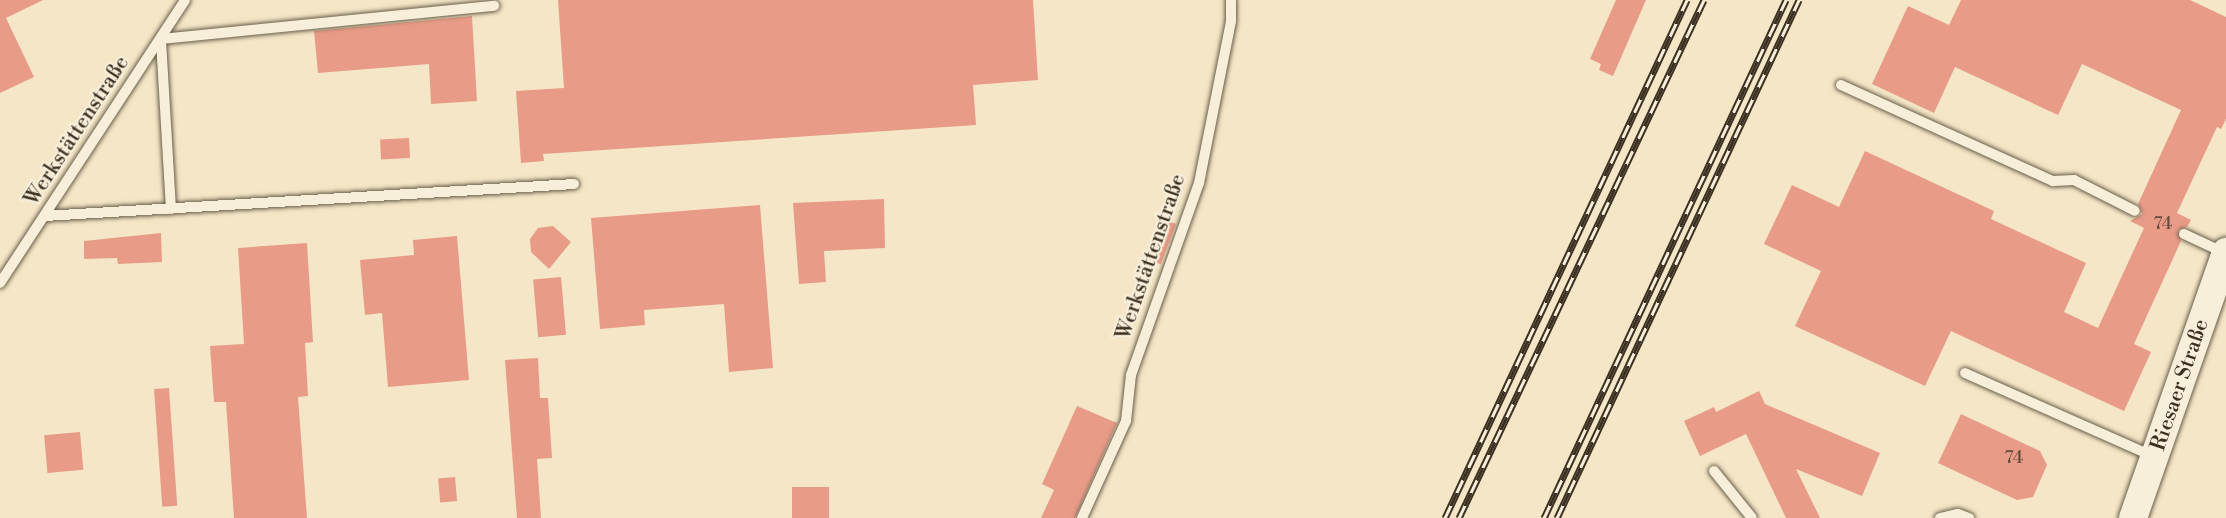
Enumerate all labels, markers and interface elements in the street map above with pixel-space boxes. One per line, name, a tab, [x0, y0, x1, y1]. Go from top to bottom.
street label: Werkstättenstraße	[19, 51, 135, 211]
street label: Werkstättenstraße	[1111, 171, 1191, 343]
house number: 74	[2154, 213, 2172, 235]
street label: Riesaer Straße	[2146, 316, 2214, 454]
house number: 74	[2005, 447, 2023, 469]

